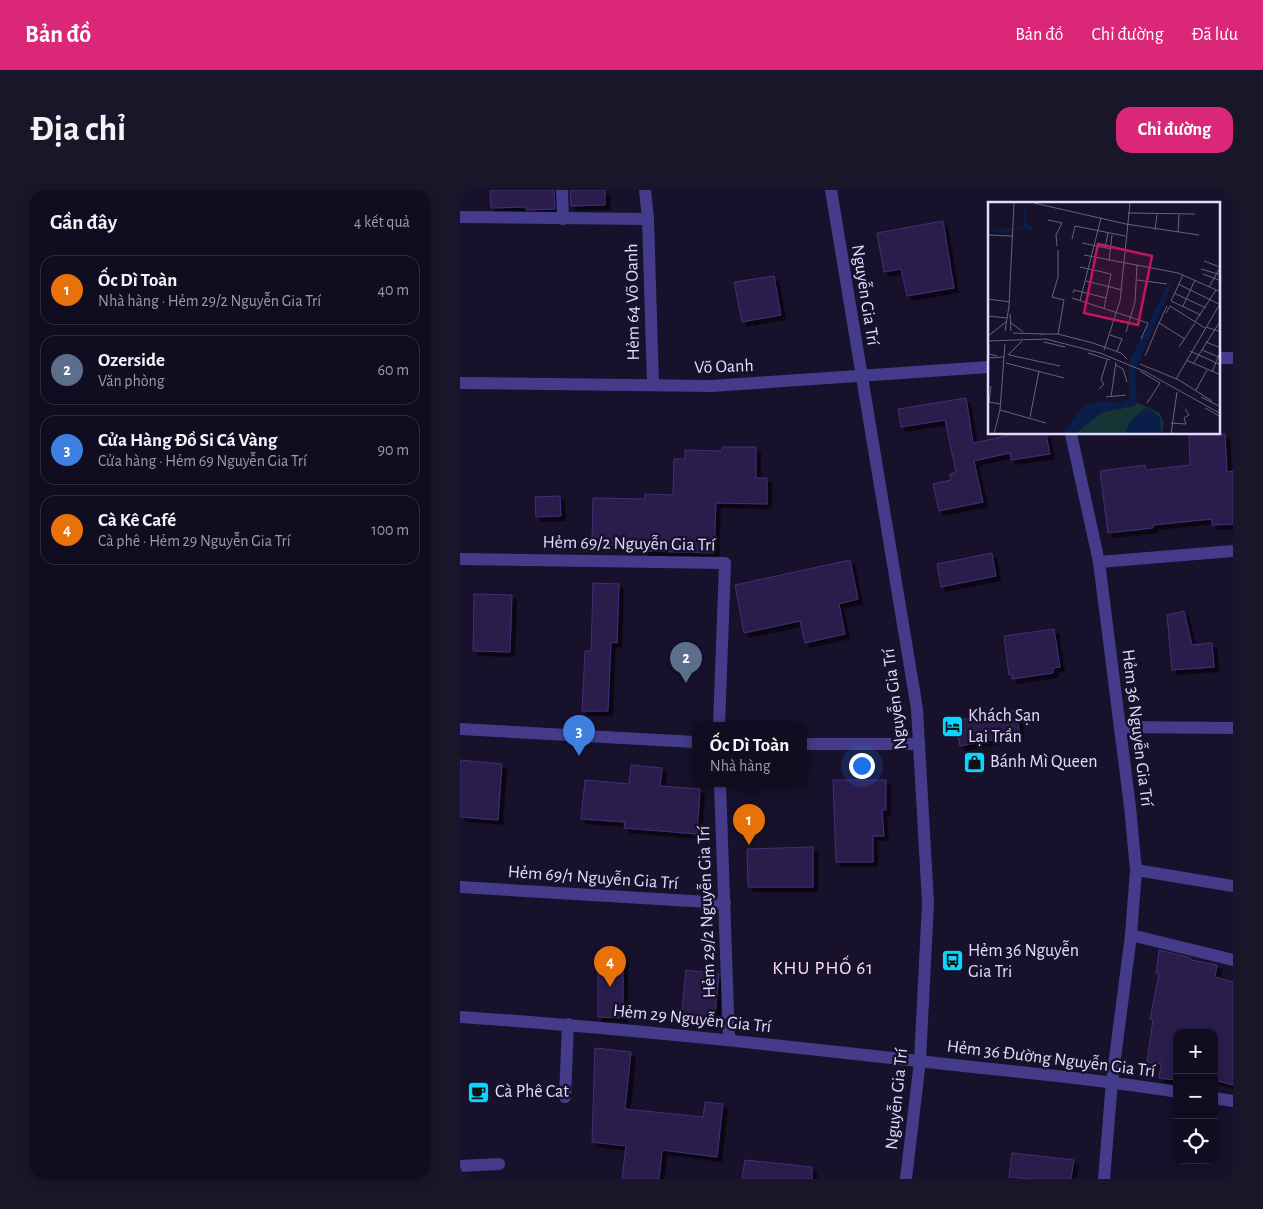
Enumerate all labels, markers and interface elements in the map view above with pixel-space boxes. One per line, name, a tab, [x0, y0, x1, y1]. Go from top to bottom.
text: Bản đồ	[25, 23, 91, 47]
text: Bản đồ	[1015, 26, 1063, 44]
text: Chỉ đường	[1091, 26, 1163, 44]
text: Đã lưu	[1191, 26, 1238, 44]
button: Chỉ đường	[1116, 107, 1233, 153]
text: Địa chỉ	[30, 112, 126, 147]
inset map	[988, 202, 1220, 435]
text: Gần đây	[50, 212, 117, 233]
text: 4 kết quả	[354, 214, 410, 230]
street label: Hẻm 64 Võ Oanh	[623, 243, 643, 361]
street label: Nguyễn Gia Trí	[848, 243, 884, 347]
text: Ốc Dì Toàn	[98, 271, 177, 290]
text: 1	[64, 282, 70, 298]
text: 40 m	[377, 282, 409, 298]
text: Nhà hàng · Hẻm 29/2 Nguyễn Gia Trí	[98, 293, 321, 309]
text: Ozerside	[98, 351, 165, 370]
street label: Võ Oanh	[694, 357, 754, 377]
text: 2	[63, 362, 71, 378]
text: 60 m	[378, 362, 409, 378]
text: Văn phòng	[98, 373, 165, 389]
text: Cửa Hàng Đồ Si Cá Vàng	[98, 431, 277, 450]
text: 3	[64, 442, 70, 458]
text: 90 m	[378, 442, 409, 458]
text: Cửa hàng · Hẻm 69 Nguyễn Gia Trí	[98, 453, 307, 469]
text: Cà Kê Café	[98, 511, 176, 530]
text: 4	[63, 522, 71, 538]
text: 100 m	[371, 522, 409, 538]
street label: Hẻm 69/2 Nguyễn Gia Trí	[543, 531, 716, 555]
text: Cà phê · Hẻm 29 Nguyễn Gia Trí	[98, 533, 291, 549]
pin: 2	[670, 642, 702, 683]
street label: Nguyễn Gia Trí	[878, 647, 910, 751]
street label: Hẻm 36 Nguyễn Gia Trí	[1118, 648, 1158, 808]
place label: Khách Sạn Lại Trần	[968, 707, 1040, 746]
hotel icon: Khách Sạn Lại Trần	[940, 714, 964, 738]
pin: 3	[563, 715, 595, 756]
popup	[692, 722, 807, 787]
text: Ốc Dì Toàn	[710, 736, 789, 755]
shop icon: Bánh Mì Queen	[962, 750, 986, 774]
your location	[849, 753, 875, 779]
place label: Bánh Mì Queen	[990, 753, 1098, 771]
text: Nhà hàng	[710, 758, 771, 774]
pin: 1	[733, 804, 765, 845]
street label: Hẻm 29/2 Nguyễn Gia Trí	[693, 825, 719, 999]
street label: Hẻm 69/1 Nguyễn Gia Trí	[507, 861, 680, 893]
place label: Hẻm 36 Nguyễn Gia Tri	[968, 940, 1079, 981]
pin: 4	[594, 946, 626, 987]
bus stop icon: Hẻm 36 Nguyễn Gia Tri	[940, 949, 964, 973]
district label: KHU PHỐ 61	[772, 955, 874, 978]
street label: Hẻm 29 Nguyễn Gia Trí	[612, 1000, 773, 1036]
map controls	[1173, 1029, 1218, 1164]
button: +	[1173, 1029, 1218, 1074]
street label: Hẻm 36 Đường Nguyễn Gia Trí	[946, 1035, 1157, 1081]
street label: Nguyễn Gia Trí	[881, 1047, 911, 1151]
button: −	[1173, 1074, 1218, 1119]
cafe icon: Cà Phê Cat	[467, 1080, 491, 1104]
place label: Cà Phê Cat	[495, 1083, 569, 1101]
button: locate	[1173, 1119, 1218, 1164]

